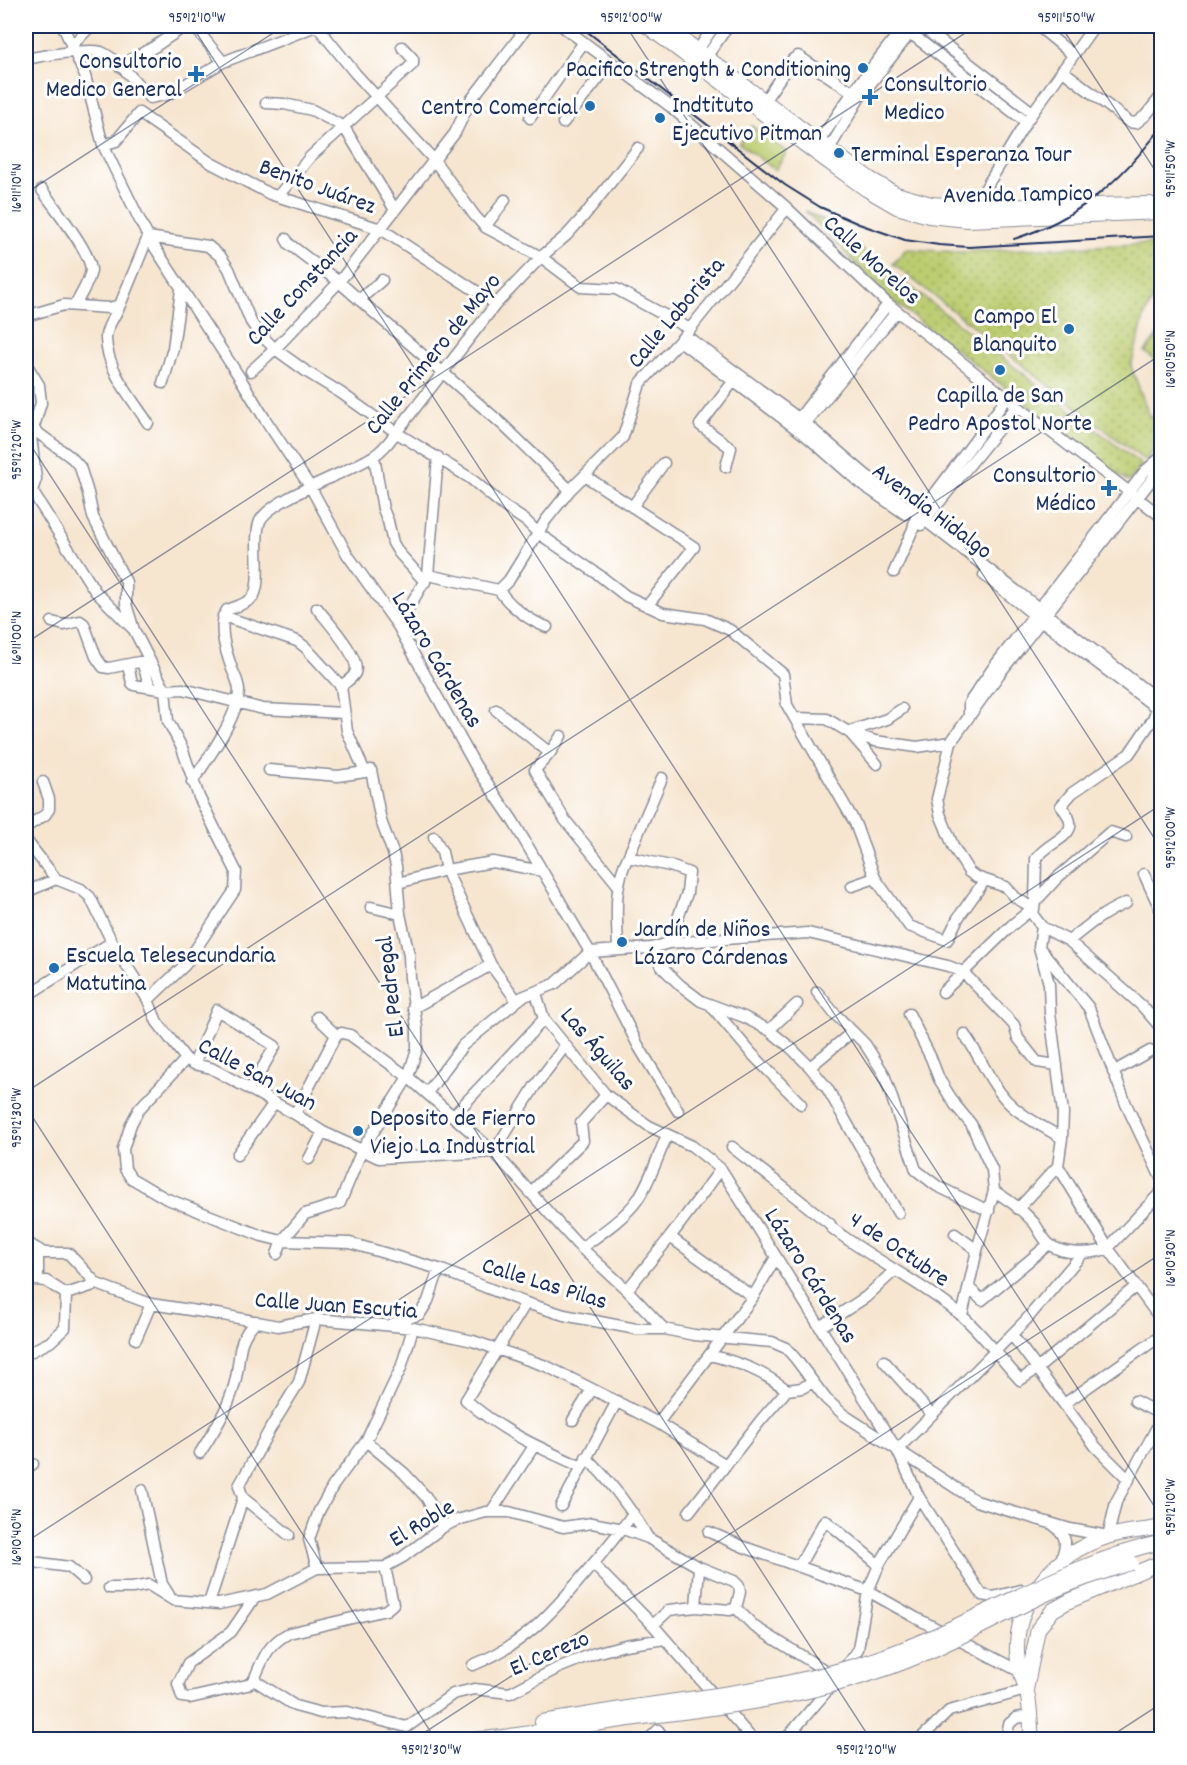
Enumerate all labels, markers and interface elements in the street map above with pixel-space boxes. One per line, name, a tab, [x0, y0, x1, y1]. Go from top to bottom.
text: 95°12'10"W	[169, 8, 226, 30]
text: 95°12'00"W	[600, 8, 662, 30]
text: 95°11'50"W	[1037, 8, 1095, 30]
place label: Consultorio Medico General	[46, 46, 182, 108]
place label: Pacifico Strength & Conditioning	[566, 54, 851, 88]
marker: Pacifico Strength & Conditioning	[856, 61, 870, 75]
marker: Consultorio Medico General	[187, 65, 205, 83]
place label: Consultorio Medico	[884, 69, 987, 131]
marker: Consultorio Medico	[861, 88, 879, 106]
place label: Indtituto Ejecutivo Pitman	[672, 90, 822, 152]
place label: Centro Comercial	[421, 92, 578, 126]
marker: Centro Comercial	[583, 99, 597, 113]
marker: Indtituto Ejecutivo Pitman	[653, 111, 667, 125]
place label: Terminal Esperanza Tour	[851, 139, 1072, 173]
text: 95°11'50"W	[1161, 140, 1183, 198]
marker: Terminal Esperanza Tour	[832, 146, 846, 160]
street label: Benito Juárez	[254, 151, 380, 225]
text: 16°11'10"N	[7, 163, 29, 213]
street label: Avenida Tampico	[943, 178, 1093, 214]
street label: Calle Morelos	[815, 208, 927, 314]
street label: Calle Constancia	[239, 221, 368, 355]
street label: Calle Laborista	[620, 250, 735, 377]
street label: Calle Primero de Mayo	[358, 266, 510, 443]
place label: Campo El Blanquito	[973, 301, 1057, 363]
marker: Campo El Blanquito	[1062, 322, 1076, 336]
text: 16°10'50"N	[1161, 330, 1183, 388]
marker: Capilla de San Pedro Apostol Norte	[993, 363, 1007, 377]
place label: Capilla de San Pedro Apostol Norte	[908, 380, 1092, 442]
text: 95°12'20"W	[7, 420, 29, 480]
street label: Avendia Hidalgo	[864, 456, 999, 569]
place label: Consultorio Médico	[993, 460, 1096, 522]
marker: Consultorio Médico	[1100, 479, 1118, 497]
street label: Lázaro Cárdenas	[381, 586, 490, 735]
text: 16°11'00"N	[7, 611, 29, 665]
text: 95°12'00"W	[1161, 807, 1183, 869]
place label: Jardín de Niños Lázaro Cárdenas	[634, 914, 788, 976]
street label: El Pedregal	[369, 934, 415, 1039]
marker: Jardín de Niños Lázaro Cárdenas	[615, 935, 629, 949]
place label: Escuela Telesecundaria Matutina	[66, 940, 276, 1002]
marker: Escuela Telesecundaria Matutina	[47, 961, 61, 975]
street label: Las Águilas	[551, 1001, 643, 1099]
street label: Calle San Juan	[191, 1030, 322, 1121]
text: 95°12'30"W	[7, 1088, 29, 1148]
place label: Deposito de Fierro Viejo La Industrial	[370, 1103, 536, 1165]
marker: Deposito de Fierro Viejo La Industrial	[351, 1124, 365, 1138]
street label: Lázaro Cárdenas	[754, 1202, 865, 1351]
street label: 4 de Octubre	[841, 1204, 956, 1297]
text: 16°10'30"N	[1161, 1229, 1183, 1287]
street label: Calle Las Pilas	[477, 1250, 611, 1320]
street label: Calle Juan Escutia	[253, 1284, 419, 1330]
text: 95°12'10"W	[1161, 1478, 1183, 1535]
street label: El Roble	[383, 1492, 462, 1557]
text: 16°10'40"N	[7, 1508, 29, 1566]
street label: El Cerezo	[505, 1623, 595, 1687]
text: 95°12'30"W	[401, 1740, 461, 1762]
text: 95°12'20"W	[836, 1740, 896, 1762]

